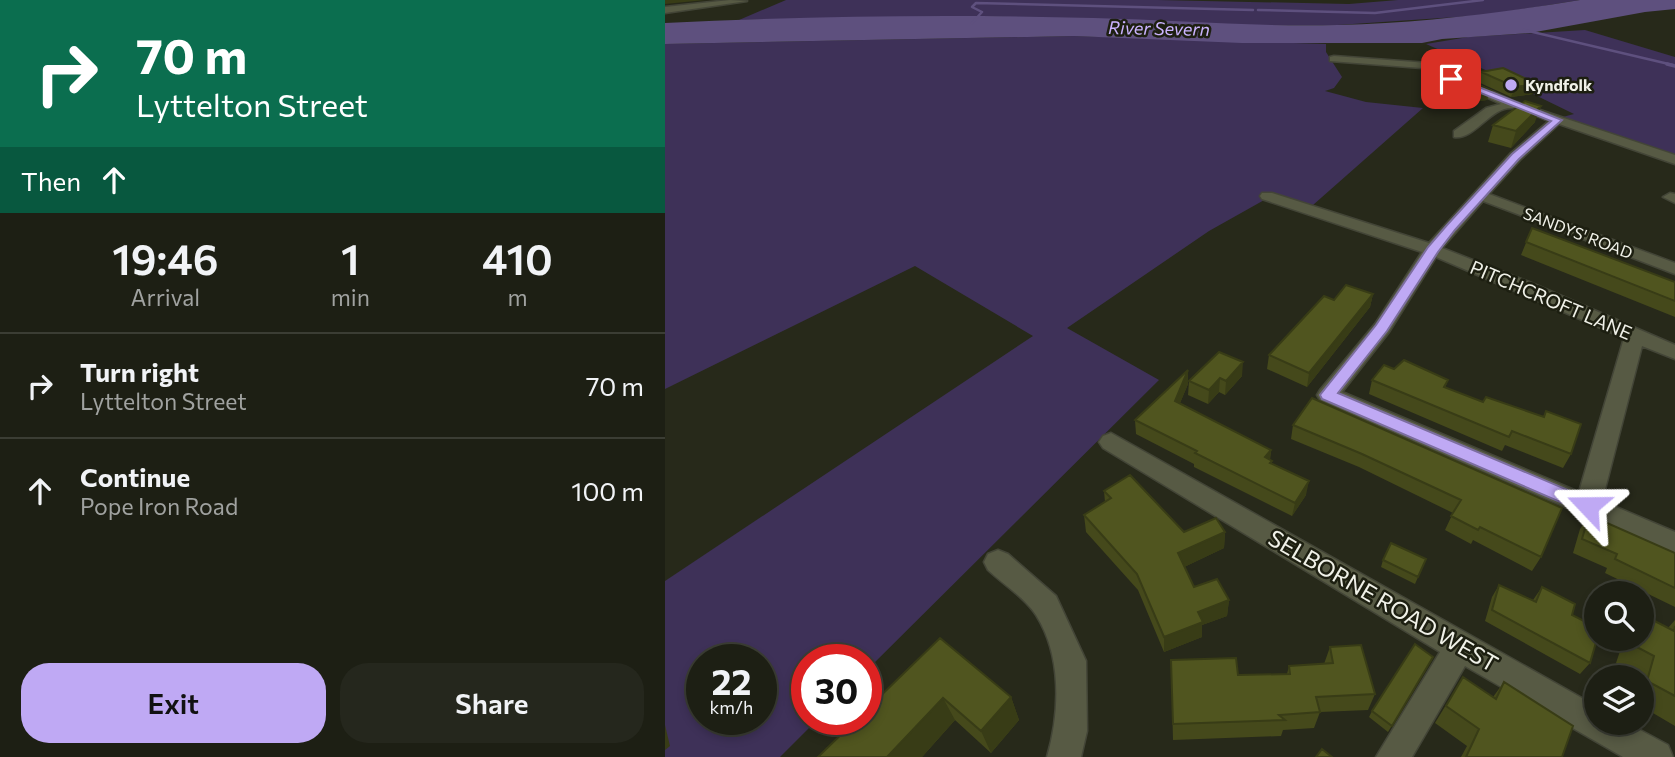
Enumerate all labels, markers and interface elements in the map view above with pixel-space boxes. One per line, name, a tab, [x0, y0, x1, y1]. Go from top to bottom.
water label: River Severn	[1108, 16, 1210, 40]
text: 70 m	[136, 24, 247, 84]
icon: right	[21, 28, 112, 119]
pin	[1421, 49, 1481, 109]
icon: arrive	[1432, 60, 1470, 98]
place label: Kyndfolk	[1525, 75, 1593, 94]
marker: Kyndfolk	[1503, 77, 1519, 93]
text: Lyttelton Street	[136, 84, 368, 124]
icon: ahead	[95, 161, 133, 199]
text: Then	[21, 165, 81, 196]
street label: SANDYS' ROAD	[1521, 203, 1635, 262]
text: 19:46	[112, 232, 219, 284]
text: 1	[341, 232, 360, 284]
text: 410	[482, 232, 553, 284]
street label: PITCHCROFT LANE	[1467, 255, 1635, 344]
text: Arrival	[131, 283, 200, 311]
text: min	[331, 283, 370, 311]
text: m	[507, 283, 528, 311]
text: Turn right	[80, 356, 199, 387]
icon: right	[21, 367, 59, 405]
text: 70 m	[586, 370, 644, 401]
text: Lyttelton Street	[80, 387, 247, 415]
text: Continue	[80, 461, 190, 492]
position arrow	[1551, 469, 1625, 543]
icon: ahead	[21, 472, 59, 510]
text: 100 m	[571, 475, 644, 506]
text: Pope Iron Road	[80, 492, 238, 520]
street label: SELBORNE ROAD WEST	[1264, 523, 1503, 677]
map controls	[1584, 581, 1654, 735]
button: search	[1584, 581, 1654, 651]
speed limit sign: 30	[791, 644, 882, 735]
text: 22	[712, 659, 751, 702]
button: Exit	[21, 663, 326, 743]
button: Share	[340, 663, 644, 743]
button: layers	[1584, 665, 1654, 735]
text: km/h	[710, 696, 753, 718]

